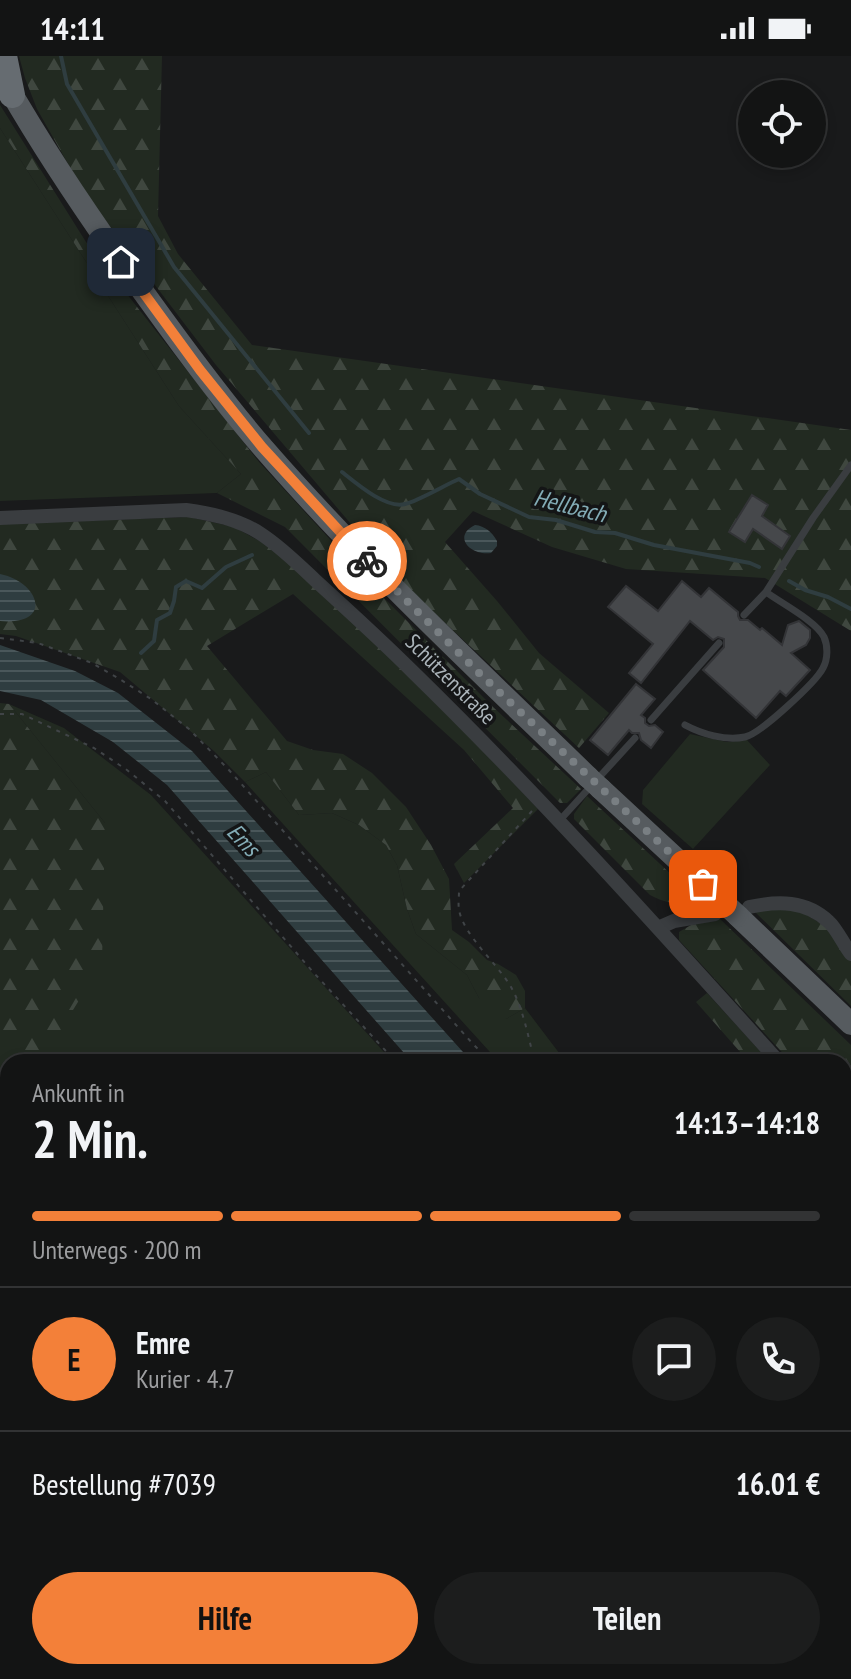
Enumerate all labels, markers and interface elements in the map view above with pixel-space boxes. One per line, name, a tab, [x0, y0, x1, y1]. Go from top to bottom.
text: 14:11	[40, 9, 105, 48]
map controls	[738, 80, 826, 168]
button: locate	[738, 80, 826, 168]
pin	[87, 228, 155, 296]
icon: home	[99, 240, 143, 284]
water label: Hellbach	[531, 482, 611, 530]
courier	[327, 521, 407, 601]
icon: bike	[345, 539, 389, 583]
street label: Schützenstraße	[400, 628, 502, 730]
water label: Ems	[220, 817, 268, 865]
pin	[669, 850, 737, 918]
icon: bag	[681, 862, 725, 906]
text: Ankunft in	[32, 1076, 125, 1109]
text: 14:13–14:18	[674, 1103, 820, 1142]
text: 2 Min.	[32, 1105, 148, 1172]
text: Unterwegs · 200 m	[32, 1233, 202, 1266]
button: chat	[632, 1317, 716, 1401]
button: phone	[736, 1317, 820, 1401]
text: Emre	[136, 1323, 190, 1362]
text: E	[68, 1340, 80, 1379]
text: Kurier · 4.7	[136, 1362, 235, 1395]
text: Bestellung #7039	[32, 1464, 216, 1503]
text: 16.01 €	[736, 1464, 820, 1503]
button: Hilfe	[32, 1572, 418, 1664]
button: Teilen	[434, 1572, 820, 1664]

